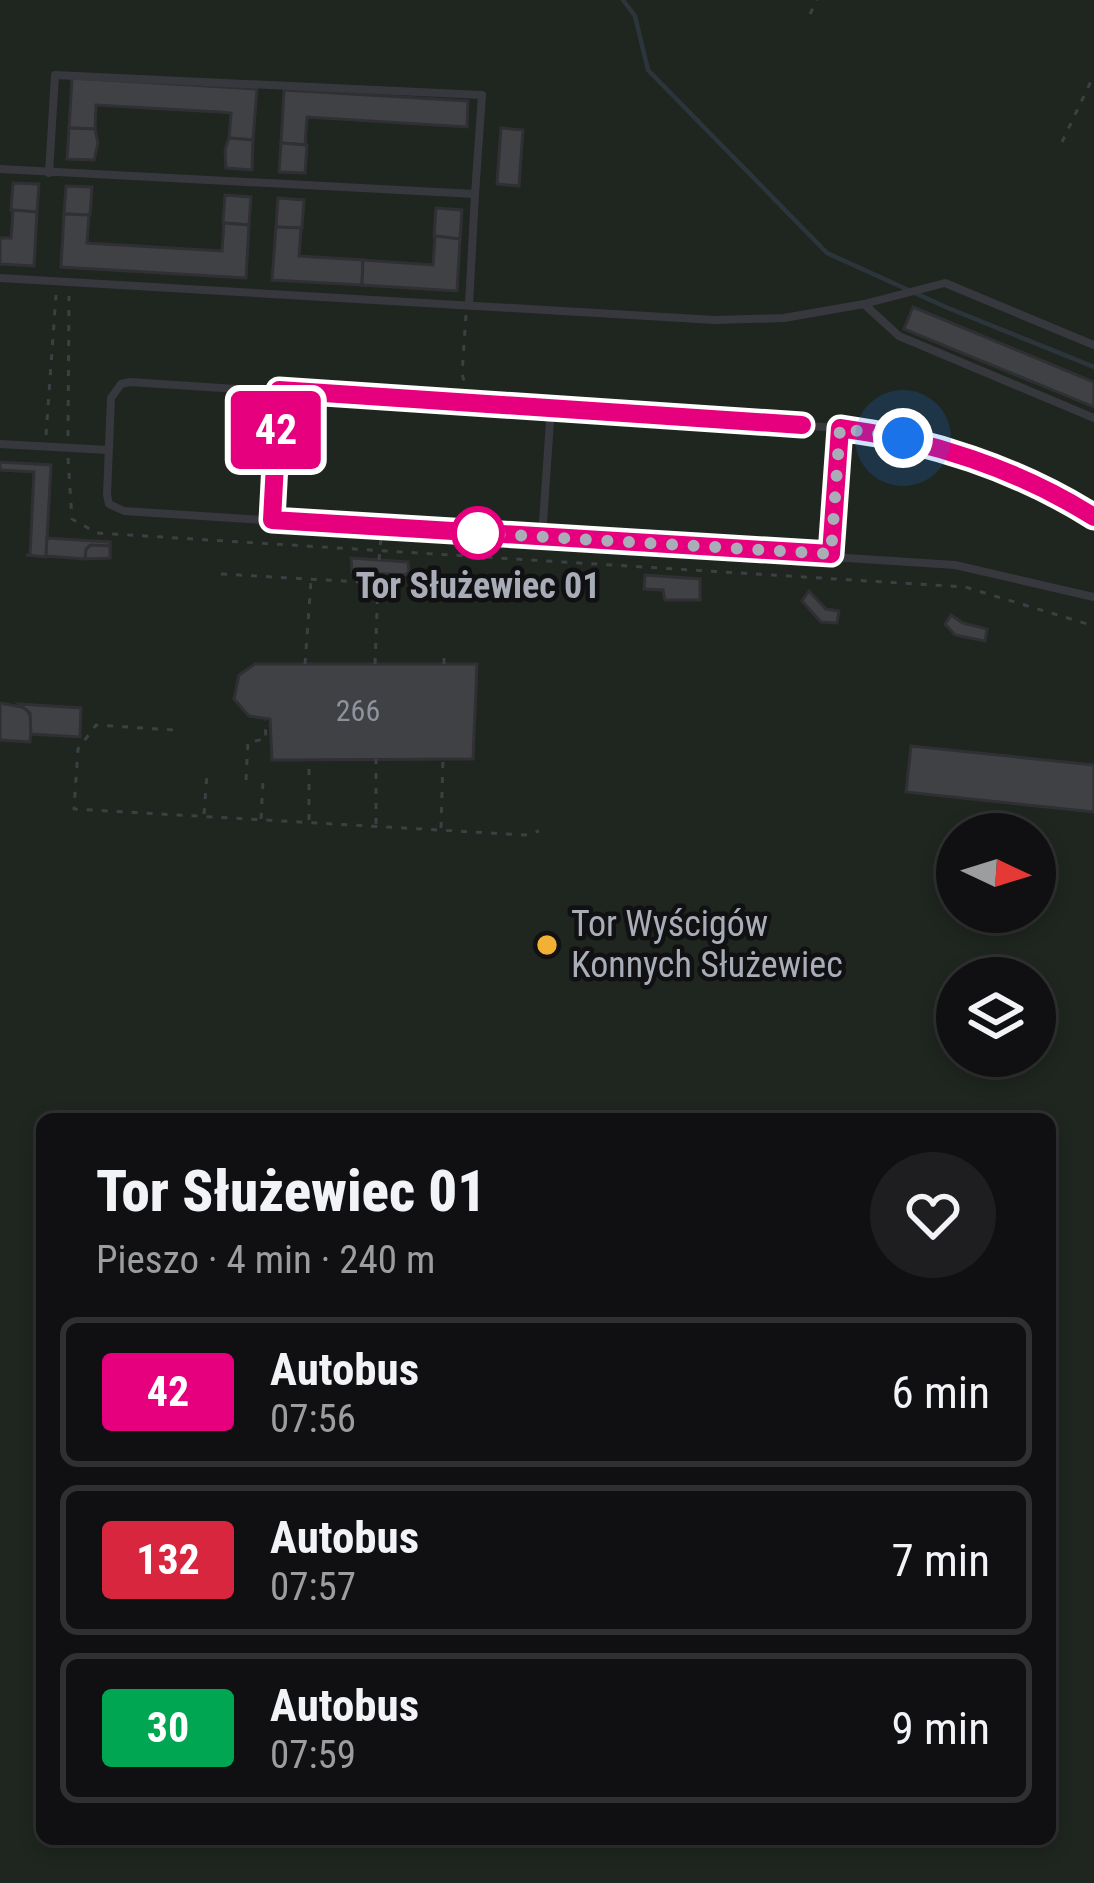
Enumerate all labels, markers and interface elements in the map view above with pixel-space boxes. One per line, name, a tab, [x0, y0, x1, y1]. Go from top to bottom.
line badge: 42	[222, 391, 330, 469]
text: 42	[255, 405, 297, 454]
your location	[873, 408, 933, 468]
marker: Tor Służewiec 01	[453, 508, 503, 558]
place label: Tor Służewiec 01	[355, 565, 601, 607]
house number: 266	[336, 693, 380, 728]
north arrow	[936, 813, 1056, 933]
map controls	[936, 813, 1056, 1077]
place label: Tor Wyścigów Konnych Służewiec	[571, 903, 843, 986]
marker: Tor Wyścigów Konnych Służewiec	[534, 932, 560, 958]
button: layers	[936, 957, 1056, 1077]
button: heart	[870, 1152, 996, 1278]
text: Tor Służewiec 01	[96, 1158, 486, 1225]
text: Pieszo · 4 min · 240 m	[96, 1237, 435, 1283]
text: Autobus	[270, 1343, 419, 1396]
text: 6 min	[891, 1366, 990, 1419]
text: 42	[147, 1367, 189, 1416]
text: 07:56	[270, 1396, 356, 1442]
text: Autobus	[270, 1511, 419, 1564]
text: 7 min	[891, 1534, 990, 1587]
text: 132	[136, 1535, 200, 1584]
text: 07:57	[270, 1564, 356, 1610]
text: Autobus	[270, 1679, 419, 1732]
text: 9 min	[891, 1702, 990, 1755]
text: 30	[147, 1703, 189, 1752]
text: 07:59	[270, 1732, 356, 1778]

